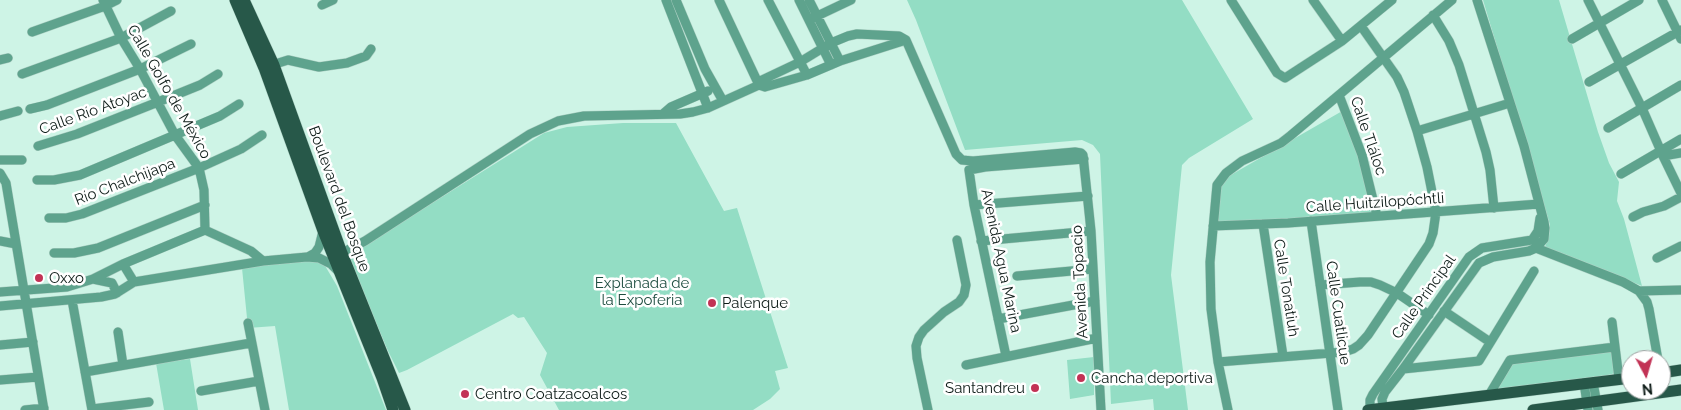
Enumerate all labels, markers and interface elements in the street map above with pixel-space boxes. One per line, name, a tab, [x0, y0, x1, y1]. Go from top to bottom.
street label: Calle Golfo de México	[123, 22, 215, 162]
street label: Calle Río Atoyac	[37, 83, 149, 139]
street label: Calle Tláloc	[1346, 94, 1390, 178]
street label: Boulevard del Bosque	[304, 124, 374, 274]
street label: Río Chalchijapa	[72, 155, 178, 209]
street label: Avenida Agua Marina	[977, 188, 1025, 334]
street label: Calle Huitzilopóchtli	[1305, 189, 1445, 217]
street label: Avenida Topacio	[1068, 225, 1092, 339]
street label: Calle Tonatiuh	[1269, 238, 1303, 338]
street label: Calle Principal	[1388, 251, 1460, 343]
street label: Calle Cuatlicue	[1322, 260, 1354, 366]
place label: Oxxo	[49, 269, 84, 287]
marker: Oxxo	[33, 272, 45, 284]
park label: Explanada de la Expoferia	[595, 274, 689, 309]
place label: Palenque	[722, 294, 788, 312]
marker: Palenque	[706, 297, 718, 309]
north arrow	[1621, 350, 1671, 400]
place label: Cancha deportiva	[1091, 369, 1213, 387]
marker: Cancha deportiva	[1075, 372, 1087, 384]
place label: Santandreu	[945, 379, 1025, 397]
text: N	[1641, 380, 1654, 397]
marker: Santandreu	[1029, 382, 1041, 394]
place label: Centro Coatzacoalcos	[475, 385, 627, 403]
marker: Centro Coatzacoalcos	[459, 388, 471, 400]

